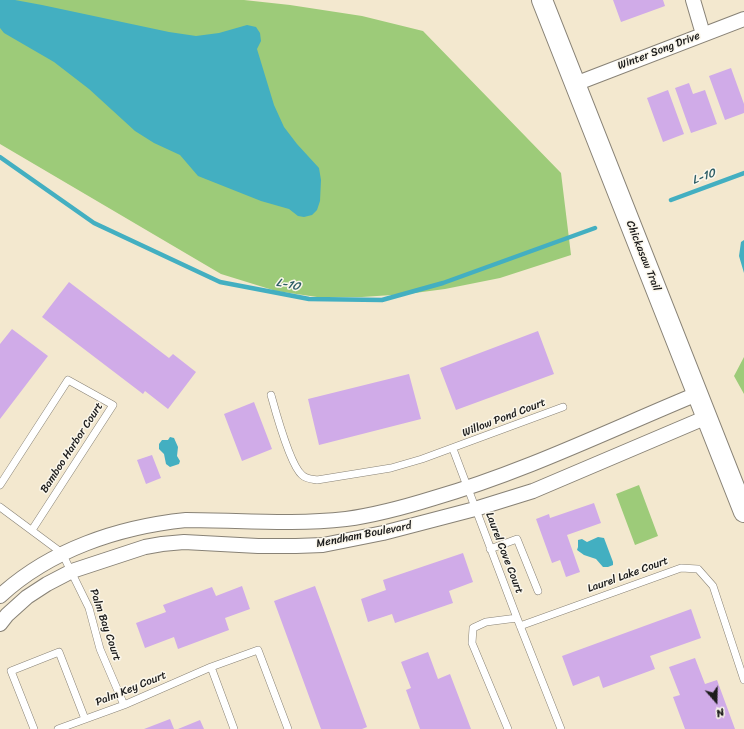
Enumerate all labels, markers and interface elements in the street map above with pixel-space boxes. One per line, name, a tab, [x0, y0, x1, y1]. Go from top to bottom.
street label: Winter Song Drive	[616, 29, 702, 73]
water label: L-10	[690, 166, 718, 188]
street label: Chickasaw Trail	[623, 219, 663, 293]
water label: L-10	[275, 276, 301, 294]
street label: Willow Pond Court	[460, 396, 548, 440]
street label: Bamboo Harbor Court	[38, 400, 106, 496]
street label: Laurel Cove Court	[482, 510, 526, 596]
street label: Mendham Boulevard	[315, 519, 413, 551]
street label: Laurel Lake Court	[586, 554, 670, 596]
street label: Palm Bay Court	[86, 587, 124, 663]
street label: Palm Key Court	[94, 669, 168, 709]
north arrow	[696, 681, 736, 721]
text: N	[713, 703, 727, 723]

